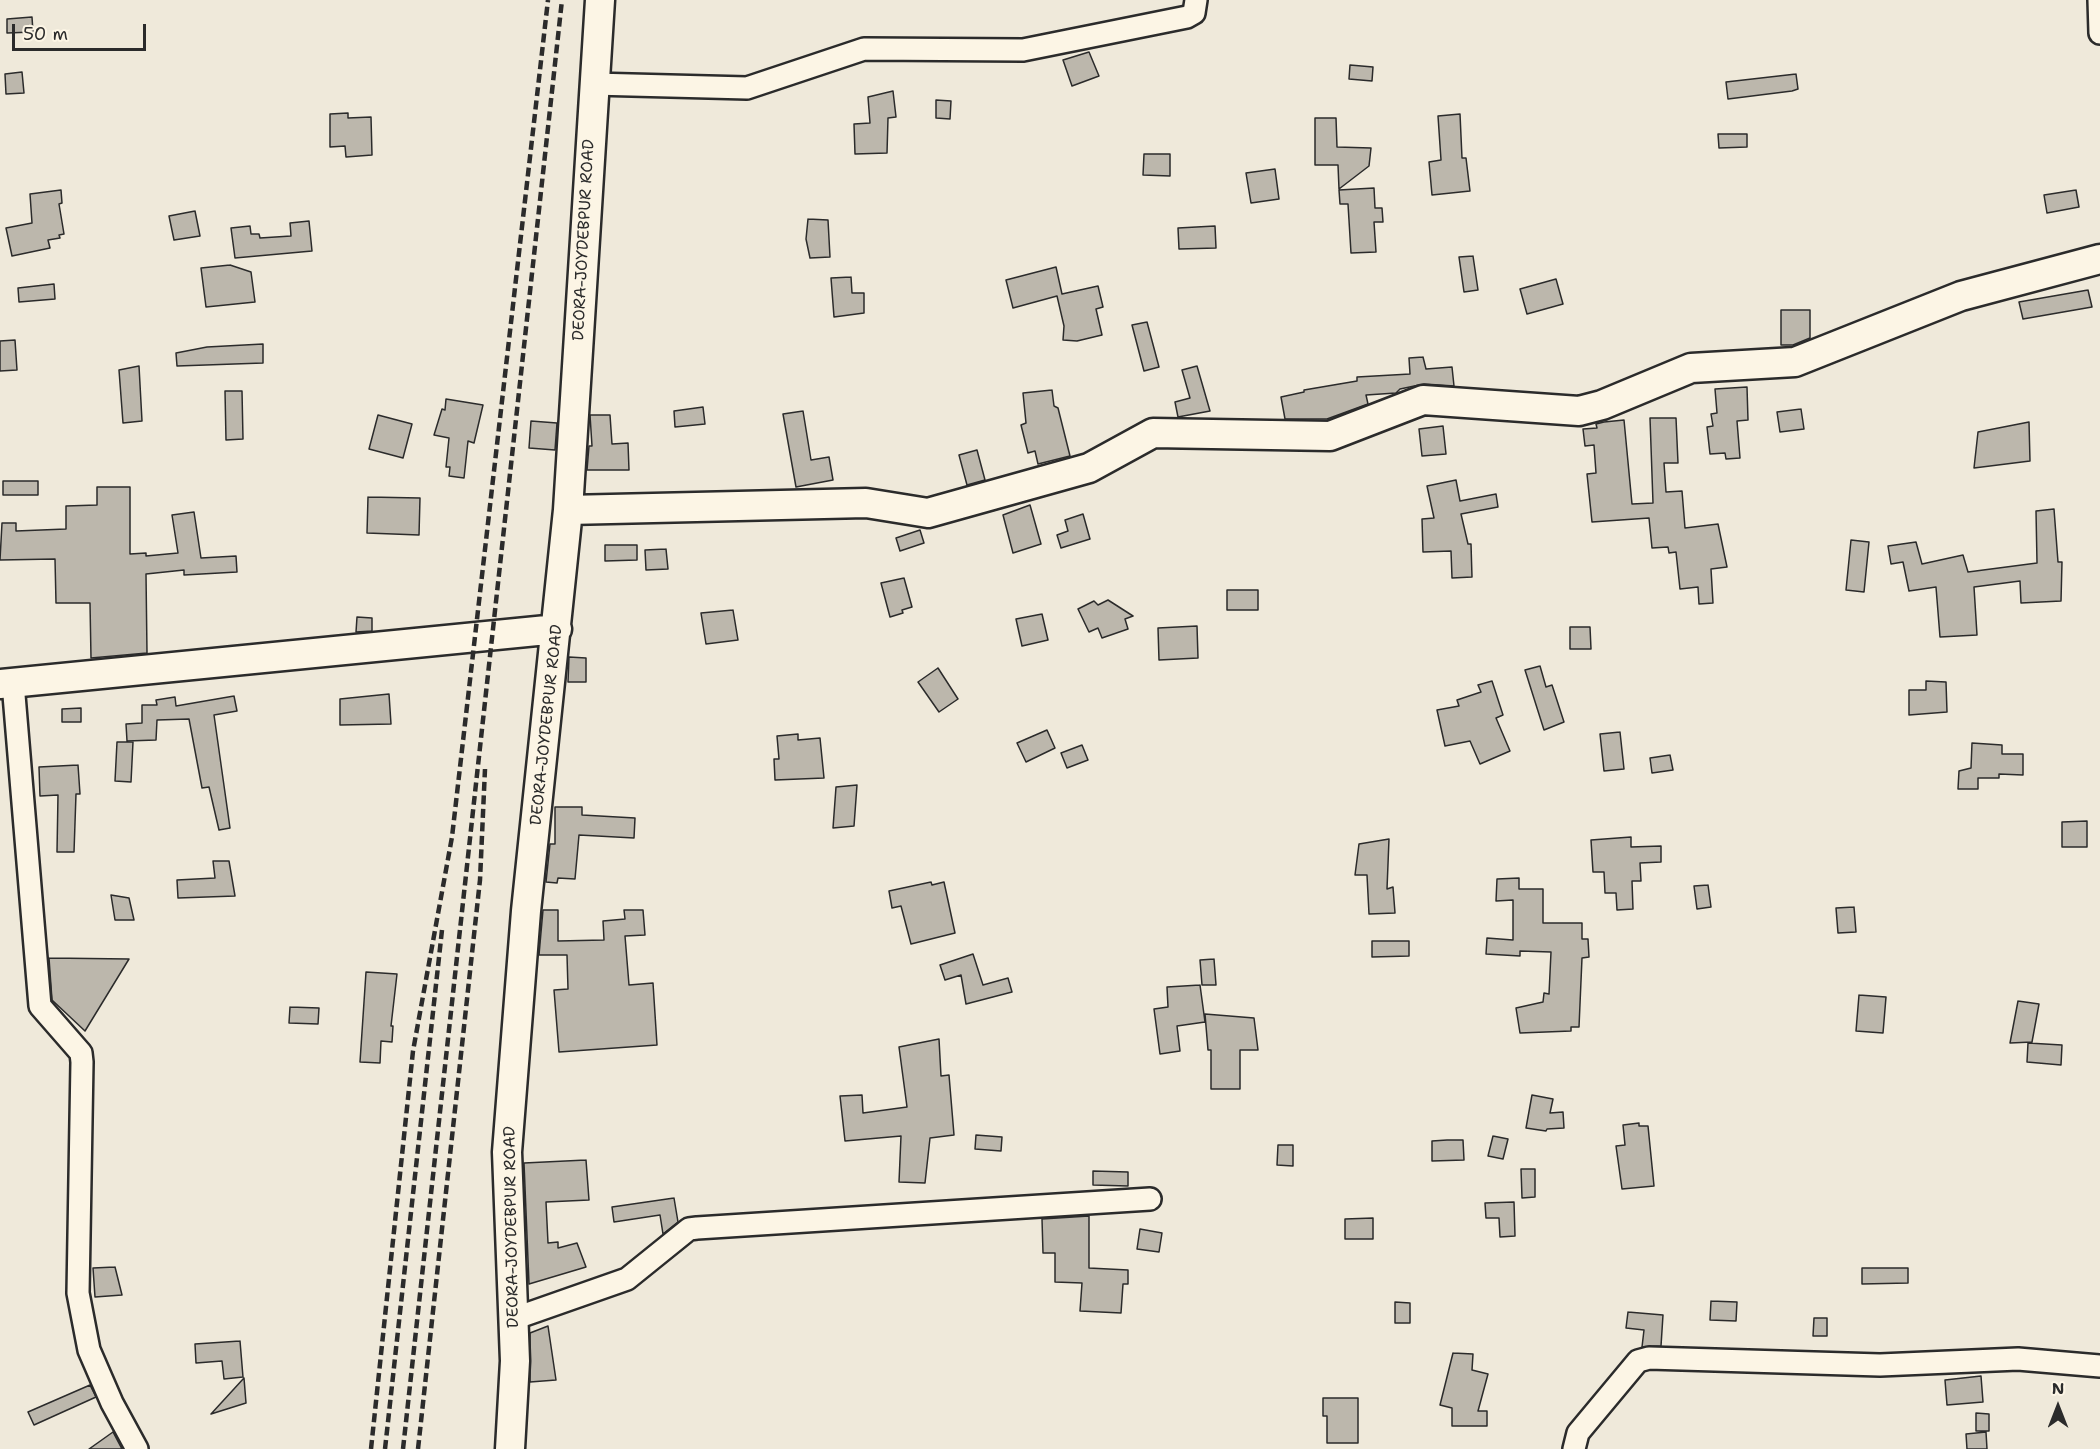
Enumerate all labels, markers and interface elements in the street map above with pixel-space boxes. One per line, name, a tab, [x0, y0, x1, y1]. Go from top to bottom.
scale bar	[15, 12, 148, 50]
text: 50 m	[23, 22, 68, 46]
street label: DEORA-JOYDEBPUR ROAD	[569, 139, 599, 341]
street label: DEORA-JOYDEBPUR ROAD	[527, 624, 567, 826]
street label: DEORA-JOYDEBPUR ROAD	[501, 1126, 523, 1328]
north arrow	[2028, 1377, 2088, 1437]
text: N	[2052, 1378, 2064, 1399]

